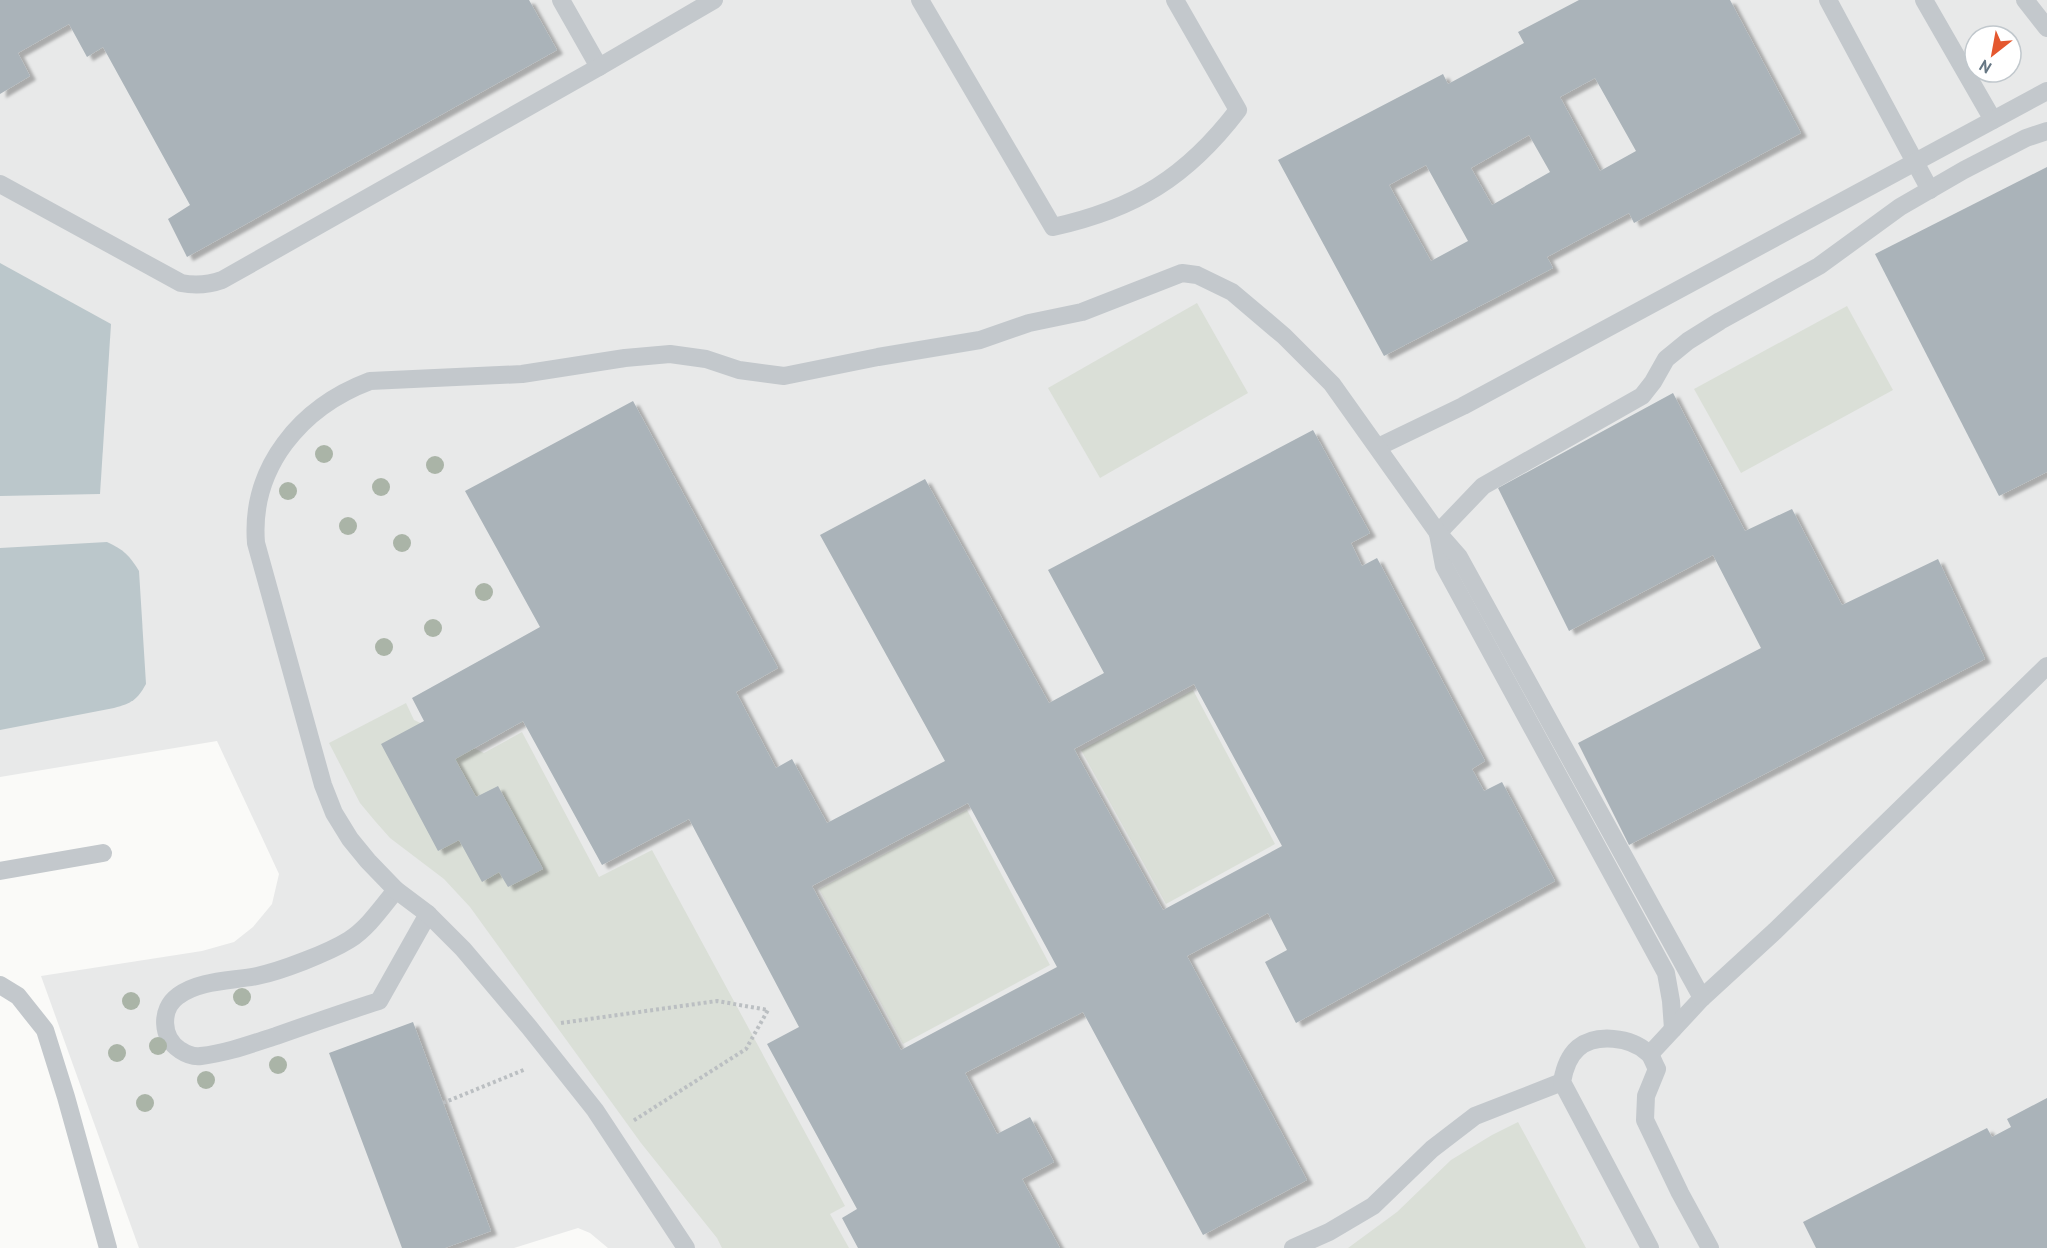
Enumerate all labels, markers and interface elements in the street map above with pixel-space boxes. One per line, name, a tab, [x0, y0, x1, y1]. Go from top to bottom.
north arrow	[1963, 24, 2023, 84]
text: N	[1976, 56, 1995, 78]

